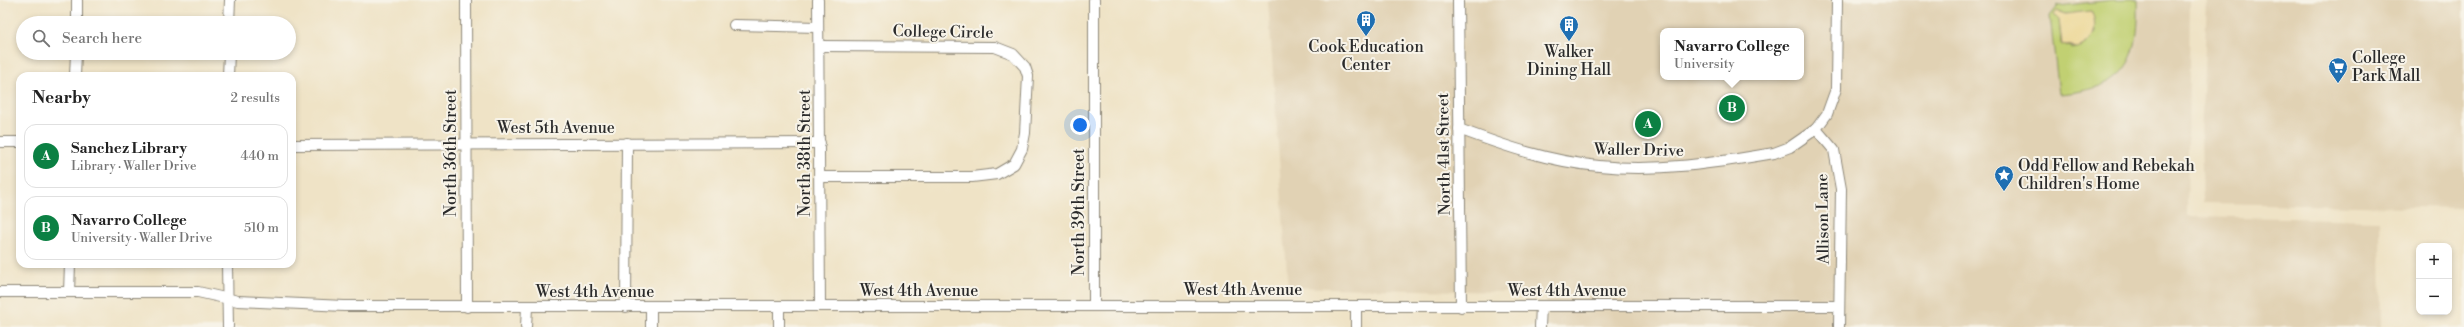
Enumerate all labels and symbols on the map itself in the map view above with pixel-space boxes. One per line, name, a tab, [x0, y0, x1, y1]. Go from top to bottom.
building icon: Cook Education Center	[1355, 9, 1377, 37]
building icon: Walker Dining Hall	[1558, 14, 1580, 42]
street label: College Circle	[892, 21, 994, 43]
place label: Cook Education Center	[1308, 37, 1424, 75]
place label: Walker Dining Hall	[1527, 42, 1611, 80]
place label: College Park Mall	[2352, 48, 2421, 86]
supermarket icon: College Park Mall	[2327, 56, 2349, 84]
street label: North 36th Street	[441, 89, 461, 217]
street label: North 38th Street	[795, 89, 815, 217]
street label: North 41st Street	[1433, 92, 1455, 216]
pin: B	[1719, 93, 1745, 123]
pin: A	[1635, 109, 1661, 139]
your location	[1070, 115, 1090, 135]
street label: West 5th Avenue	[496, 118, 615, 138]
street label: Waller Drive	[1593, 139, 1684, 161]
street label: North 39th Street	[1069, 148, 1089, 276]
place label: Odd Fellow and Rebekah Children's Home	[2018, 156, 2195, 194]
place icon: Odd Fellow and Rebekah Children's Home	[1993, 164, 2015, 192]
street label: Allison Lane	[1812, 173, 1834, 266]
street label: West 4th Avenue	[1183, 280, 1302, 300]
street label: West 4th Avenue	[859, 281, 978, 301]
street label: West 4th Avenue	[1507, 281, 1626, 301]
street label: West 4th Avenue	[535, 282, 654, 302]

